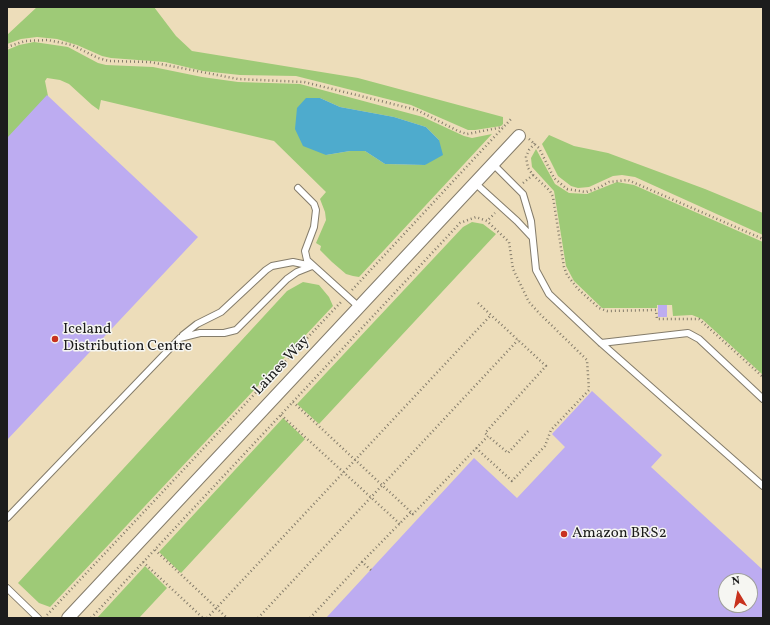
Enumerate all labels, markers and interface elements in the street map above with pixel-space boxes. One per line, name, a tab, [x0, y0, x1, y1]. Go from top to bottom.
place label: Iceland Distribution Centre	[63, 321, 192, 356]
street label: Laines Way	[250, 332, 314, 400]
marker: Iceland Distribution Centre	[50, 334, 60, 344]
place label: Amazon BRS2	[572, 525, 667, 543]
marker: Amazon BRS2	[559, 529, 569, 539]
north arrow	[718, 573, 758, 613]
text: N	[731, 574, 741, 590]

